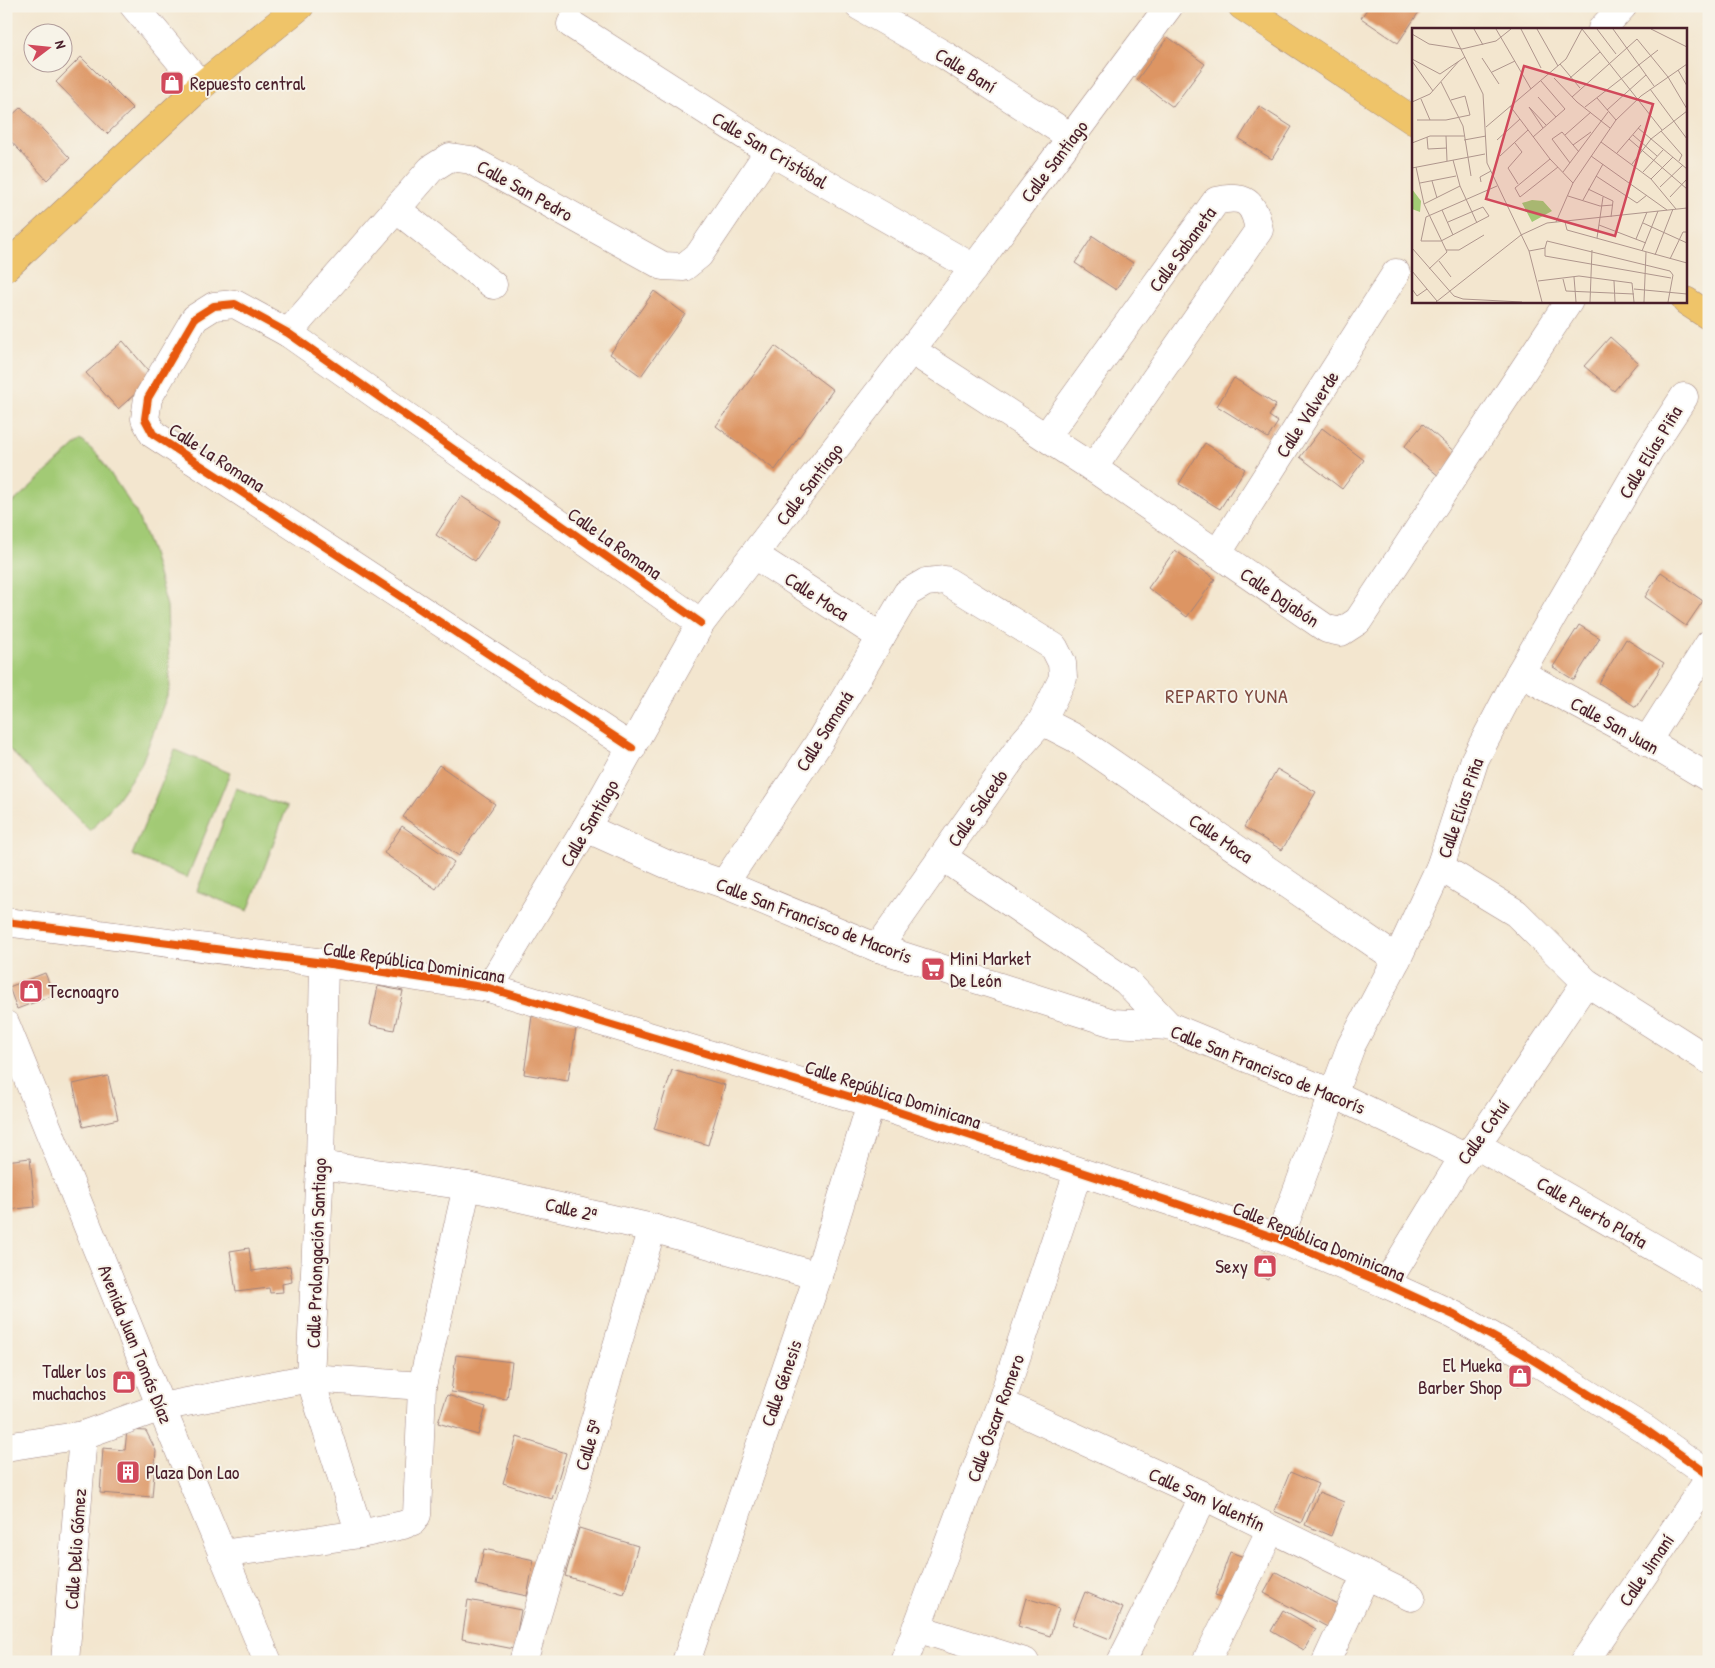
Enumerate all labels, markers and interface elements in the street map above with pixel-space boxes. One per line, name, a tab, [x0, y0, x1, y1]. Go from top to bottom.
north arrow	[22, 22, 72, 72]
inset map	[1412, 28, 1688, 302]
text: N	[51, 38, 71, 51]
street label: Calle Baní	[930, 41, 1002, 99]
shop icon: Repuesto central	[159, 70, 185, 96]
place label: Repuesto central	[190, 70, 306, 96]
street label: Calle San Cristóbal	[707, 105, 834, 195]
street label: Calle Santiago	[1014, 114, 1094, 208]
street label: Calle San Pedro	[472, 153, 578, 227]
street label: Calle Sabaneta	[1142, 201, 1222, 297]
street label: Calle Valverde	[1269, 365, 1345, 462]
street label: Calle Elías Piña	[1612, 400, 1688, 503]
street label: Calle La Romana	[164, 416, 270, 498]
street label: Calle Santiago	[769, 437, 849, 531]
street label: Calle La Romana	[563, 501, 668, 585]
street label: Calle Dajabón	[1235, 561, 1325, 633]
street label: Calle Moca	[780, 566, 855, 627]
district label: REPARTO YUNA	[1165, 682, 1289, 709]
street label: Calle Samaná	[789, 685, 859, 776]
street label: Calle San Juan	[1566, 690, 1664, 760]
street label: Calle Elías Piña	[1431, 754, 1489, 862]
street label: Calle Salcedo	[941, 764, 1013, 852]
street label: Calle Santiago	[553, 774, 625, 872]
street label: Calle Moca	[1184, 807, 1258, 869]
street label: Calle San Francisco de Macorís	[712, 871, 916, 969]
street label: Calle República Dominicana	[321, 935, 507, 989]
place label: Mini Market De León	[950, 945, 1031, 993]
supermarket icon: Mini Market De León	[920, 956, 946, 982]
shop icon: Tecnoagro	[18, 978, 44, 1004]
place label: Tecnoagro	[48, 978, 119, 1004]
street label: Calle San Francisco de Macorís	[1167, 1018, 1369, 1120]
street label: Calle República Dominicana	[802, 1053, 985, 1135]
street label: Calle Cotuí	[1451, 1094, 1515, 1170]
street label: Calle Prolongación Santiago	[300, 1157, 332, 1349]
street label: Calle Puerto Plata	[1532, 1170, 1653, 1254]
street label: Calle 2ª	[543, 1190, 600, 1228]
street label: Calle República Dominicana	[1229, 1195, 1410, 1288]
place label: Sexy	[1215, 1253, 1248, 1279]
shop icon: Sexy	[1252, 1253, 1278, 1279]
street label: Avenida Juan Tomás Díaz	[92, 1261, 180, 1427]
street label: Calle Génesis	[754, 1336, 808, 1430]
street label: Calle Óscar Romero	[960, 1350, 1030, 1485]
place label: El Mueka Barber Shop	[1418, 1352, 1503, 1400]
place label: Taller los muchachos	[32, 1358, 106, 1406]
shop icon: El Mueka Barber Shop	[1507, 1363, 1533, 1389]
shop icon: Taller los muchachos	[111, 1369, 137, 1395]
street label: Calle 5ª	[568, 1416, 608, 1473]
building icon: Plaza Don Lao	[115, 1459, 141, 1485]
place label: Plaza Don Lao	[146, 1459, 240, 1485]
street label: Calle San Valentín	[1144, 1461, 1270, 1537]
street label: Calle Delio Gómez	[58, 1488, 92, 1610]
street label: Calle Jimaní	[1612, 1529, 1680, 1611]

